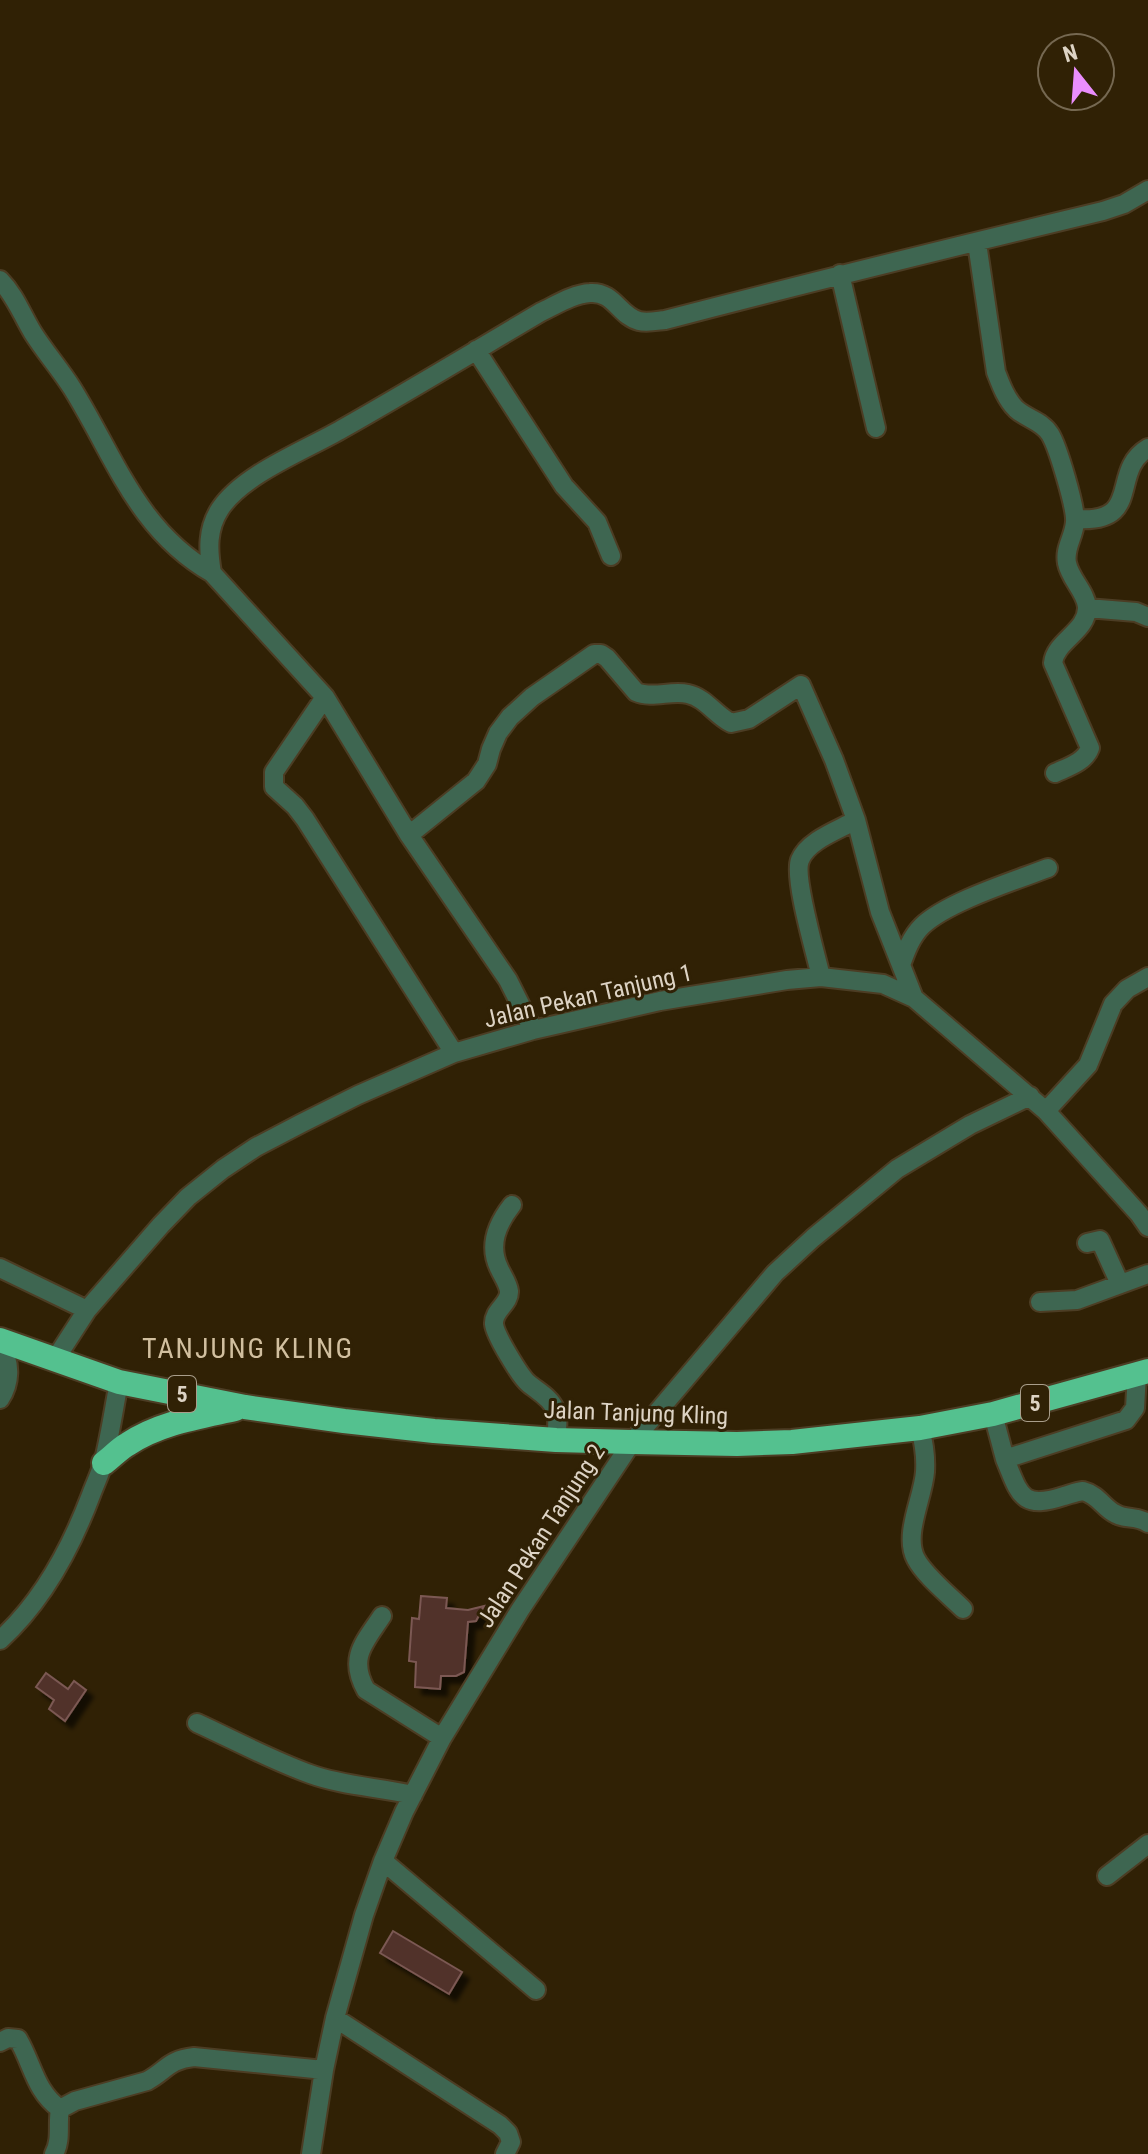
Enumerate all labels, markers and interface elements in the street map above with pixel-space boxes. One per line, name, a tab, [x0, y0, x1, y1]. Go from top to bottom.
north arrow	[1036, 32, 1116, 112]
text: N	[1060, 39, 1080, 67]
street label: Jalan Pekan Tanjung 1	[481, 958, 695, 1034]
district label: TANJUNG KLING	[142, 1332, 354, 1365]
road number: 5	[168, 1376, 196, 1412]
road number: 5	[1021, 1385, 1049, 1421]
street label: Jalan Tanjung Kling	[543, 1396, 729, 1430]
street label: Jalan Pekan Tanjung 2	[471, 1439, 611, 1633]

